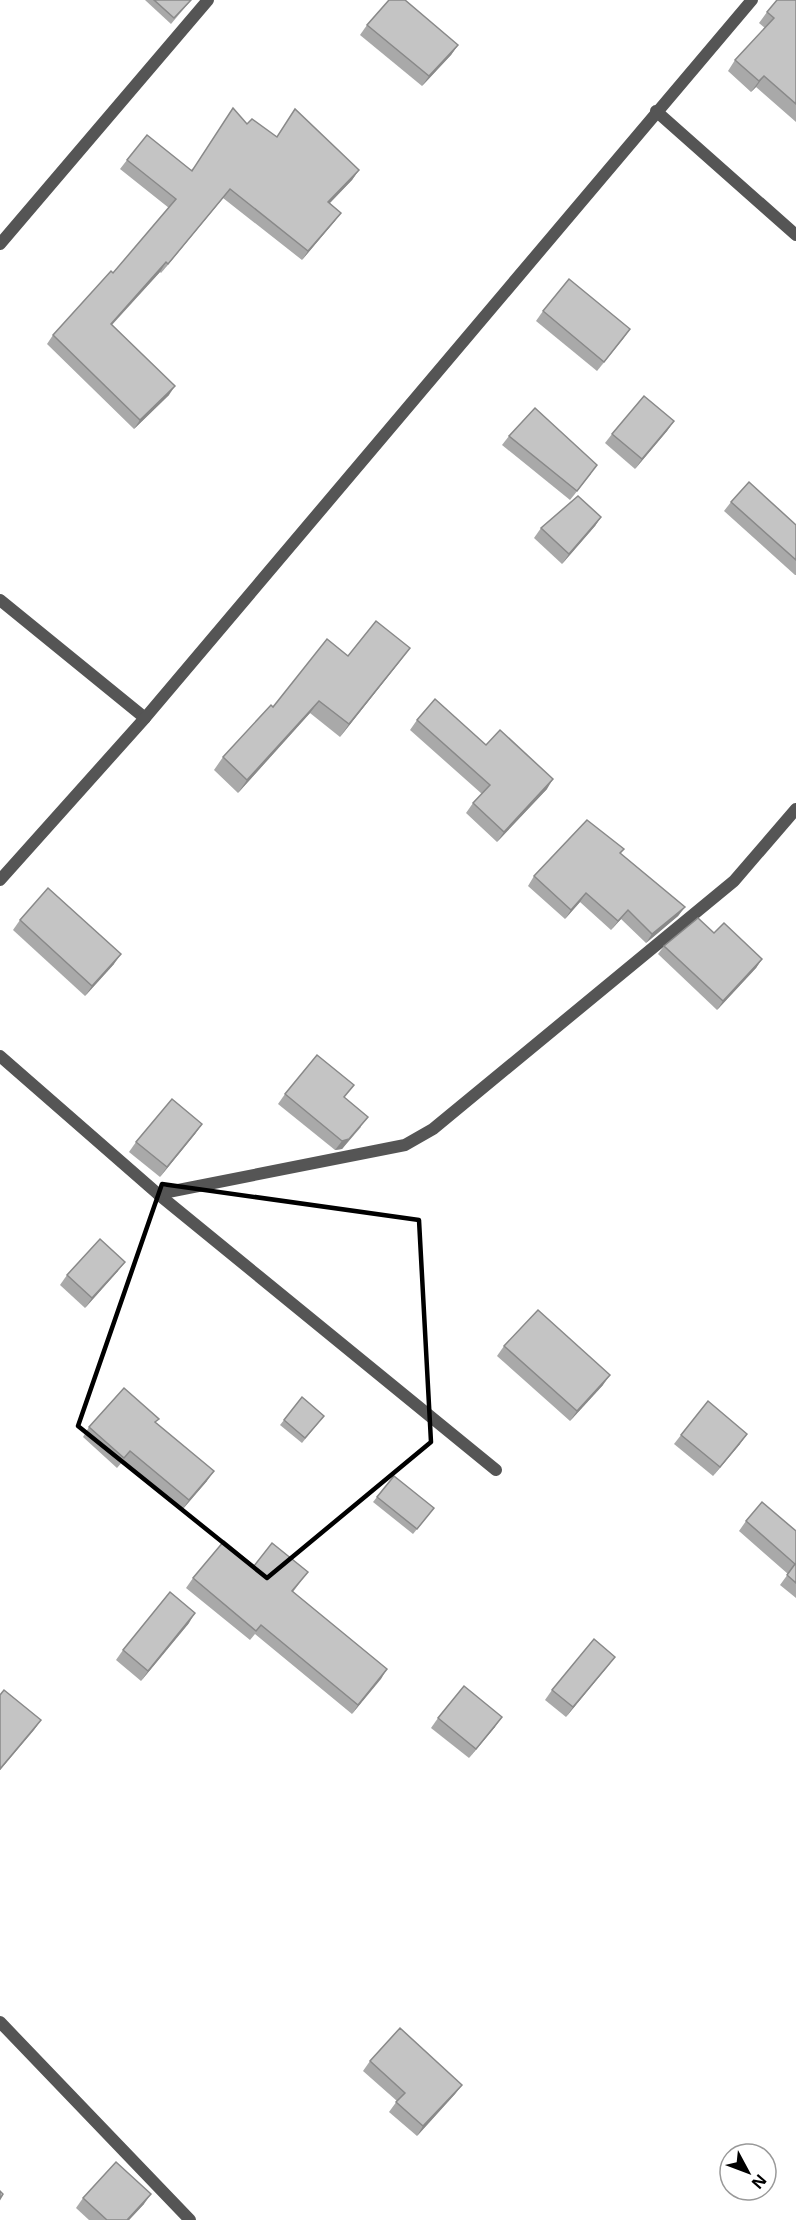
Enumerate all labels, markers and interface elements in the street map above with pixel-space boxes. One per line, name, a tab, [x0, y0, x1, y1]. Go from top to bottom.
north arrow	[718, 2142, 778, 2202]
text: N	[747, 2170, 772, 2194]

